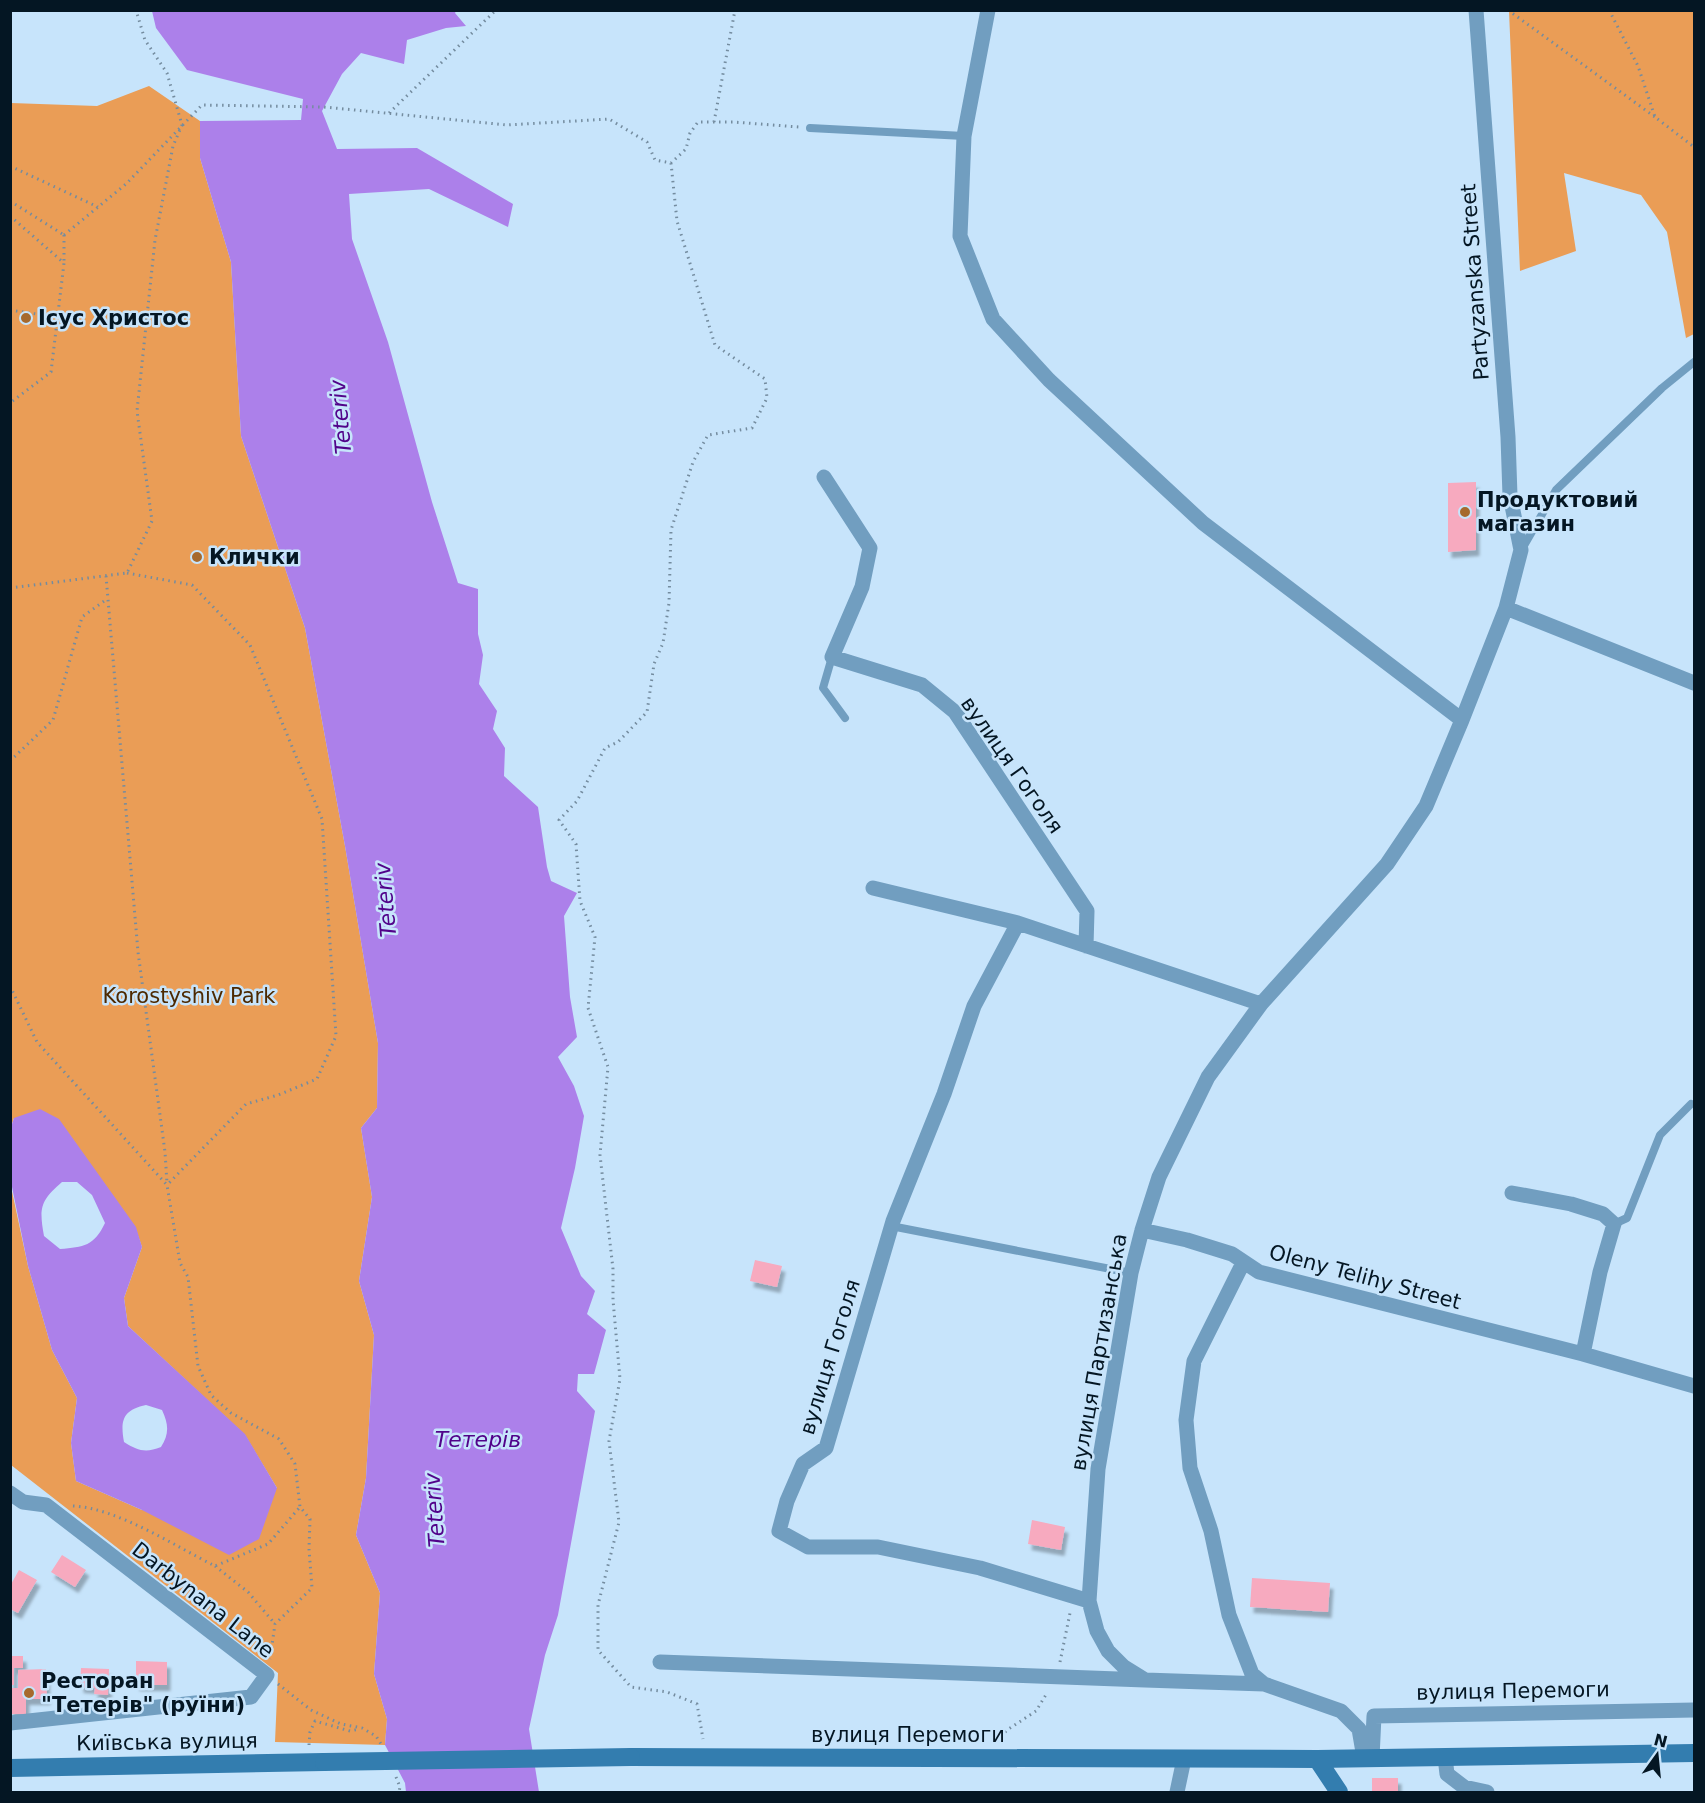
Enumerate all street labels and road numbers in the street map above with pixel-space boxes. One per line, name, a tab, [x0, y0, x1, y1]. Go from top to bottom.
street label: Partyzanska Street	[1456, 183, 1494, 381]
street label: вулиця Гоголя	[956, 692, 1068, 838]
street label: вулиця Партизанська	[1066, 1231, 1132, 1473]
street label: Oleny Telihy Street	[1266, 1240, 1464, 1314]
street label: вулиця Гоголя	[795, 1276, 865, 1438]
street label: Darbynana Lane	[127, 1537, 279, 1663]
street label: вулиця Перемоги	[1416, 1677, 1610, 1705]
street label: вулиця Перемоги	[811, 1723, 1005, 1747]
street label: Київська вулиця	[76, 1728, 258, 1756]

